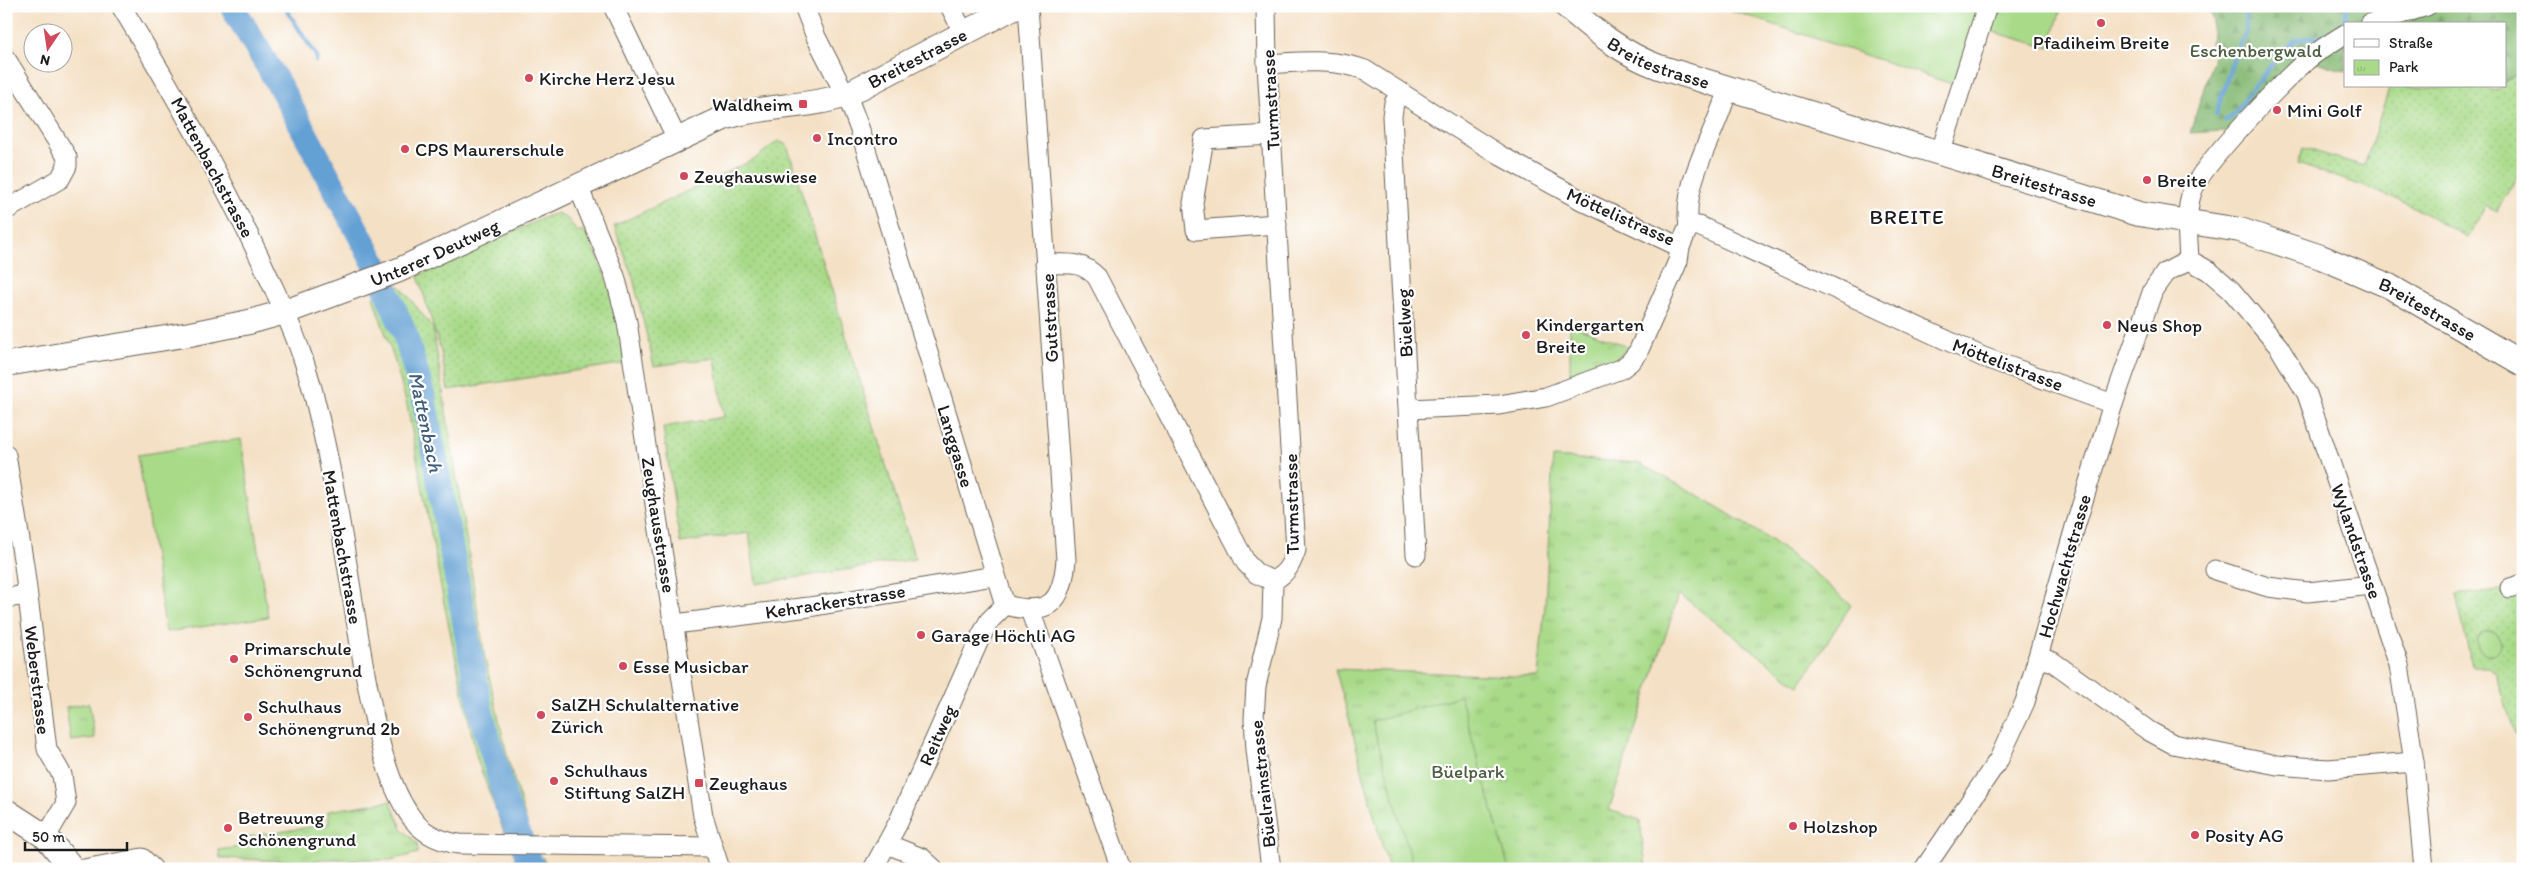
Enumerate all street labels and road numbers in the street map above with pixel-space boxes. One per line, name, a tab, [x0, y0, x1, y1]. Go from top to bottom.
street label: Breitestrasse	[864, 23, 971, 94]
street label: Breitestrasse	[1603, 32, 1713, 94]
street label: Turmstrasse	[1256, 49, 1285, 151]
street label: Mattenbachstrasse	[166, 93, 259, 242]
street label: Breitestrasse	[1989, 159, 2100, 212]
street label: Möttelistrasse	[1563, 182, 1679, 251]
street label: Unterer Deutweg	[367, 214, 503, 292]
street label: Breitestrasse	[2375, 272, 2480, 346]
street label: Gutstrasse	[1036, 273, 1063, 363]
street label: Büelweg	[1391, 288, 1418, 358]
street label: Möttelistrasse	[1949, 333, 2066, 396]
street label: Langgasse	[932, 402, 979, 490]
street label: Turmstrasse	[1279, 453, 1304, 555]
street label: Zeughausstrasse	[636, 456, 681, 595]
street label: Mattenbachstrasse	[318, 468, 367, 626]
street label: Wylandstrasse	[2326, 481, 2387, 602]
street label: Hochwachtstrasse	[2033, 492, 2096, 641]
street label: Kehrackerstrasse	[763, 579, 907, 624]
street label: Weberstrasse	[19, 624, 56, 736]
street label: Reitweg	[914, 701, 961, 769]
street label: Büelrainstrasse	[1244, 719, 1281, 849]

